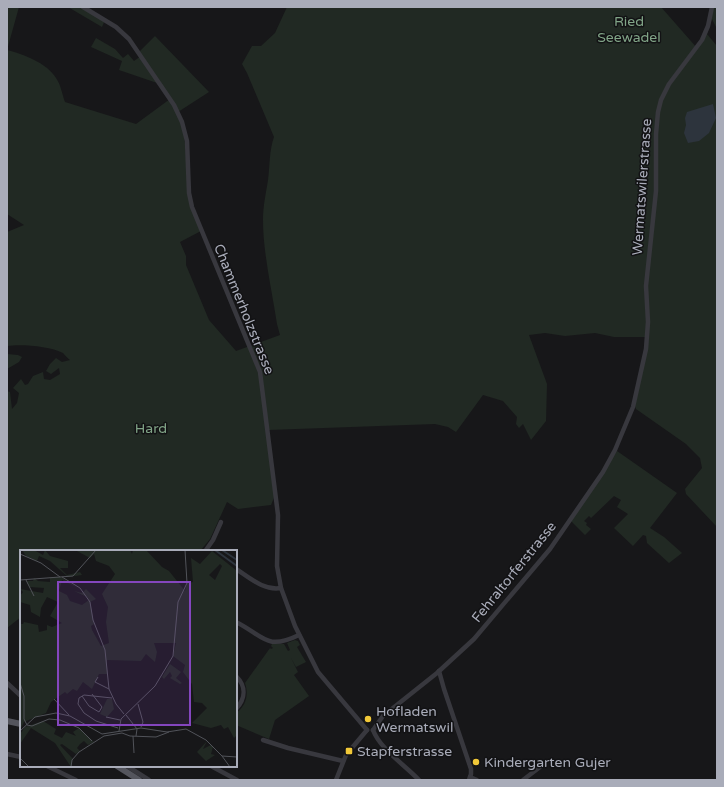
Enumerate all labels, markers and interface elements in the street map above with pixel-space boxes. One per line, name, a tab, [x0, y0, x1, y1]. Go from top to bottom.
park label: Ried Seewadel	[597, 13, 661, 46]
street label: Wermatswilerstrasse	[629, 118, 655, 256]
street label: Chammerholzstrasse	[210, 241, 278, 377]
park label: Hard	[135, 420, 167, 437]
street label: Fehraltorferstrasse	[468, 518, 560, 626]
inset map	[20, 550, 237, 767]
place label: Hofladen Wermatswil	[376, 703, 453, 736]
marker: Hofladen Wermatswil	[363, 714, 373, 724]
place label: Stapferstrasse	[357, 743, 452, 760]
marker: Stapferstrasse	[344, 746, 354, 756]
place label: Kindergarten Gujer	[484, 754, 611, 771]
marker: Kindergarten Gujer	[471, 757, 481, 767]

